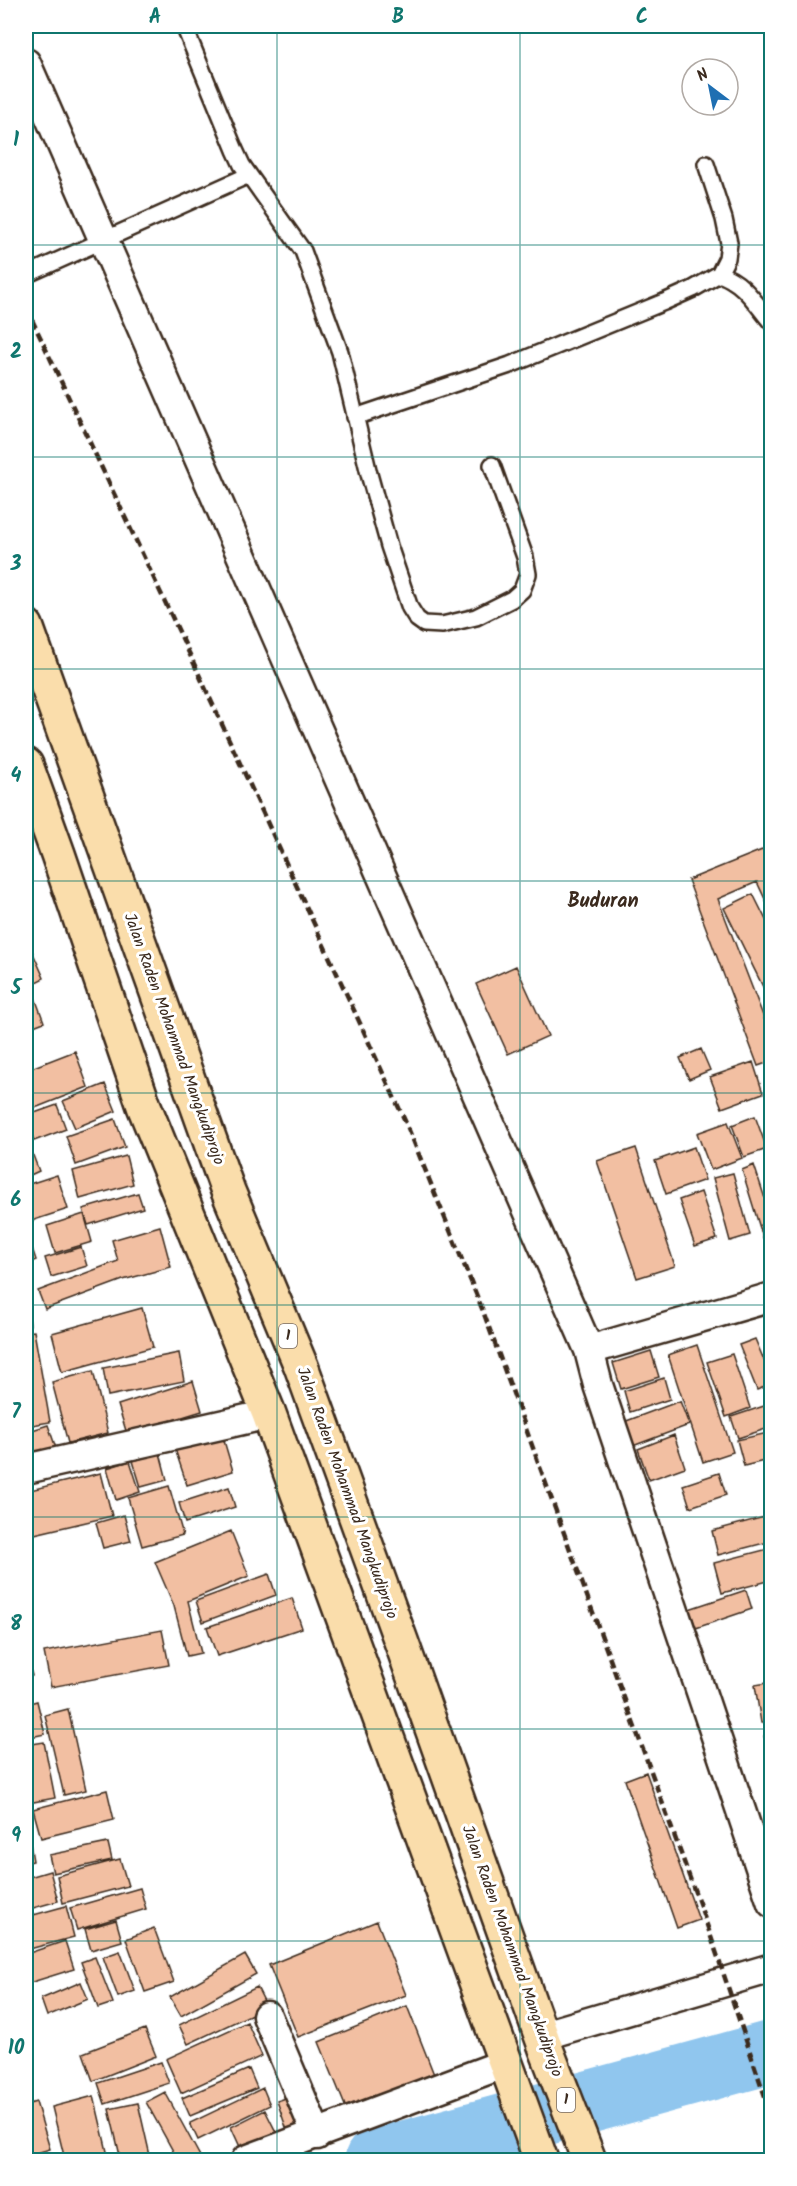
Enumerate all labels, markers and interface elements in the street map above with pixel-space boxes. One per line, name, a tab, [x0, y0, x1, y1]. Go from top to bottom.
text: A	[149, 2, 161, 34]
text: B	[392, 2, 404, 34]
text: C	[636, 2, 648, 34]
north arrow	[680, 57, 740, 117]
text: N	[692, 62, 714, 89]
text: 1	[13, 125, 19, 157]
text: 2	[10, 337, 22, 369]
text: 3	[10, 549, 22, 581]
text: 4	[11, 761, 22, 793]
district label: Buduran	[567, 886, 639, 918]
street label: Jalan Raden Mohammad Mangkudiprojo	[117, 910, 231, 1168]
text: 5	[10, 973, 23, 1005]
text: 6	[11, 1185, 22, 1217]
road number: 1	[279, 1324, 297, 1348]
street label: Jalan Raden Mohammad Mangkudiprojo	[290, 1364, 404, 1622]
text: 7	[11, 1397, 21, 1429]
text: 8	[10, 1609, 22, 1641]
text: 9	[11, 1821, 21, 1853]
street label: Jalan Raden Mohammad Mangkudiprojo	[455, 1822, 569, 2080]
text: 10	[8, 2033, 25, 2065]
road number: 1	[557, 2088, 575, 2112]

